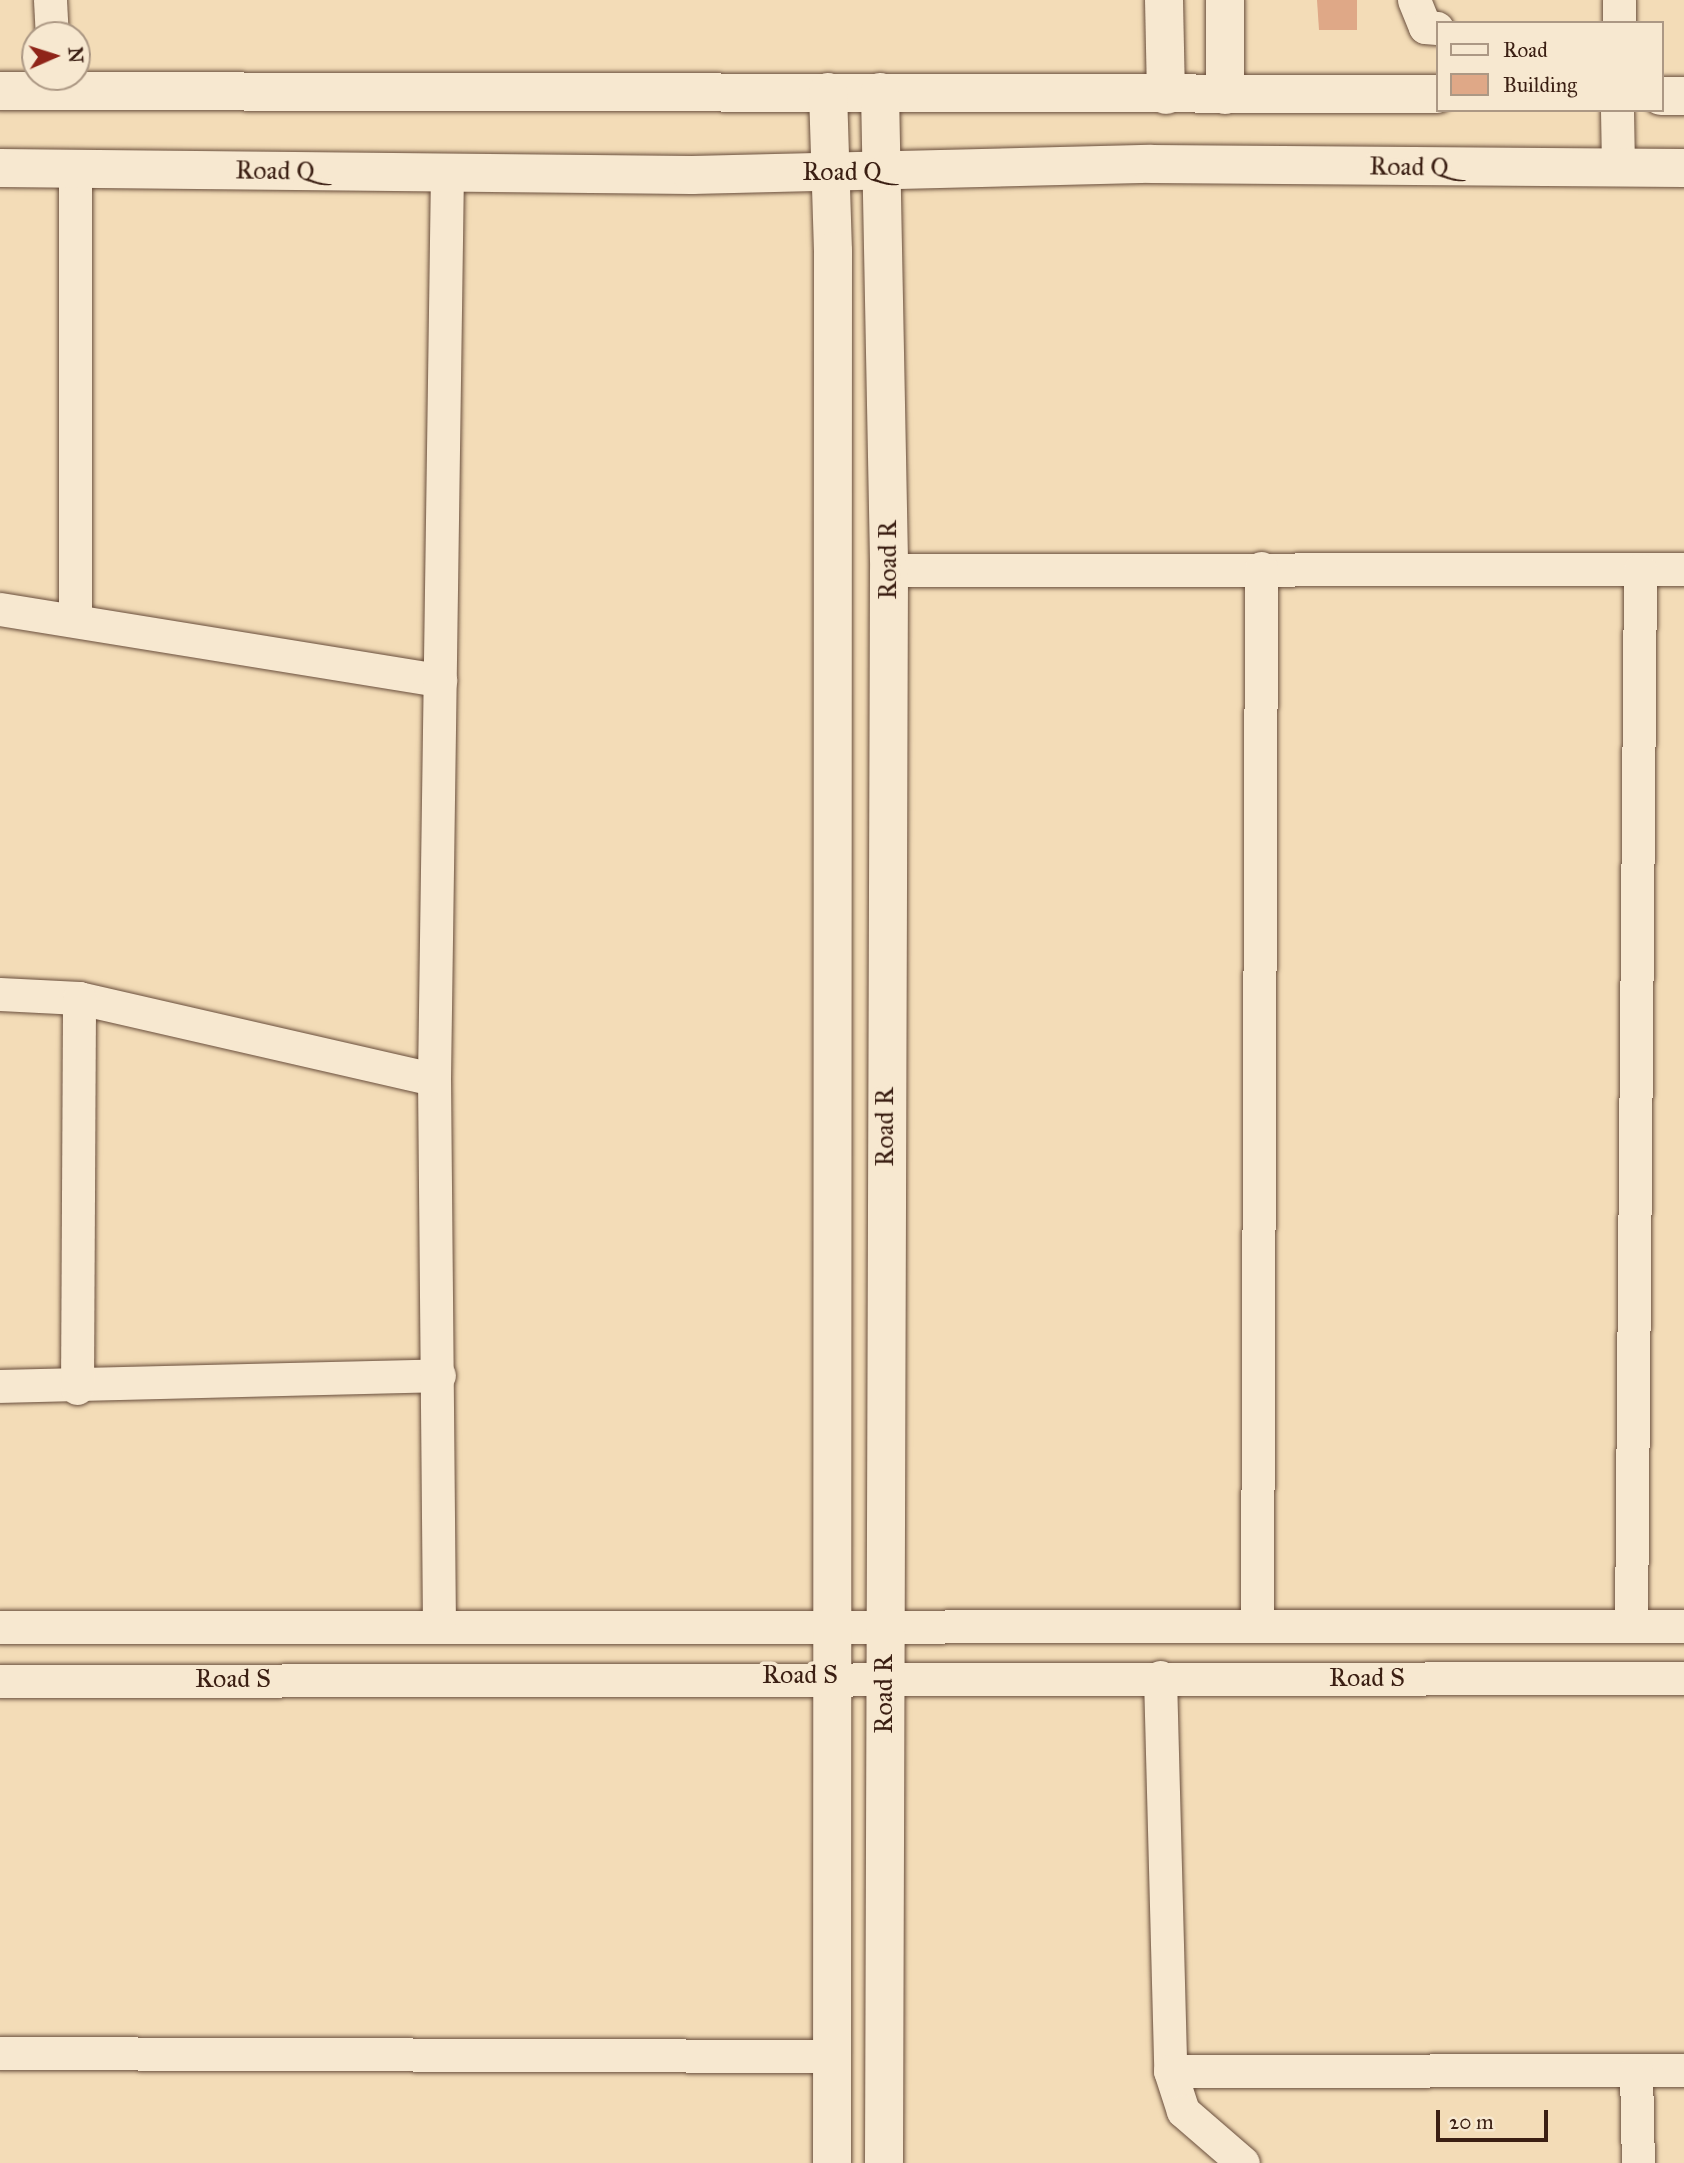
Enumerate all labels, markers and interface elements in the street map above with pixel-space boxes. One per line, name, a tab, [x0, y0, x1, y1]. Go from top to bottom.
north arrow	[21, 21, 91, 91]
legend	[1436, 21, 1663, 112]
text: Road	[1503, 37, 1548, 63]
text: N	[64, 46, 87, 64]
text: Building	[1503, 72, 1577, 98]
street label: Road Q	[1369, 151, 1449, 183]
street label: Road Q	[235, 155, 315, 187]
street label: Road Q	[802, 156, 882, 188]
street label: Road R	[872, 520, 904, 600]
street label: Road R	[869, 1087, 901, 1167]
street label: Road R	[868, 1654, 900, 1734]
street label: Road S	[762, 1659, 838, 1691]
street label: Road S	[1329, 1662, 1405, 1694]
street label: Road S	[195, 1663, 271, 1695]
scale bar	[1439, 2096, 1551, 2140]
text: 20 m	[1449, 2109, 1494, 2135]

